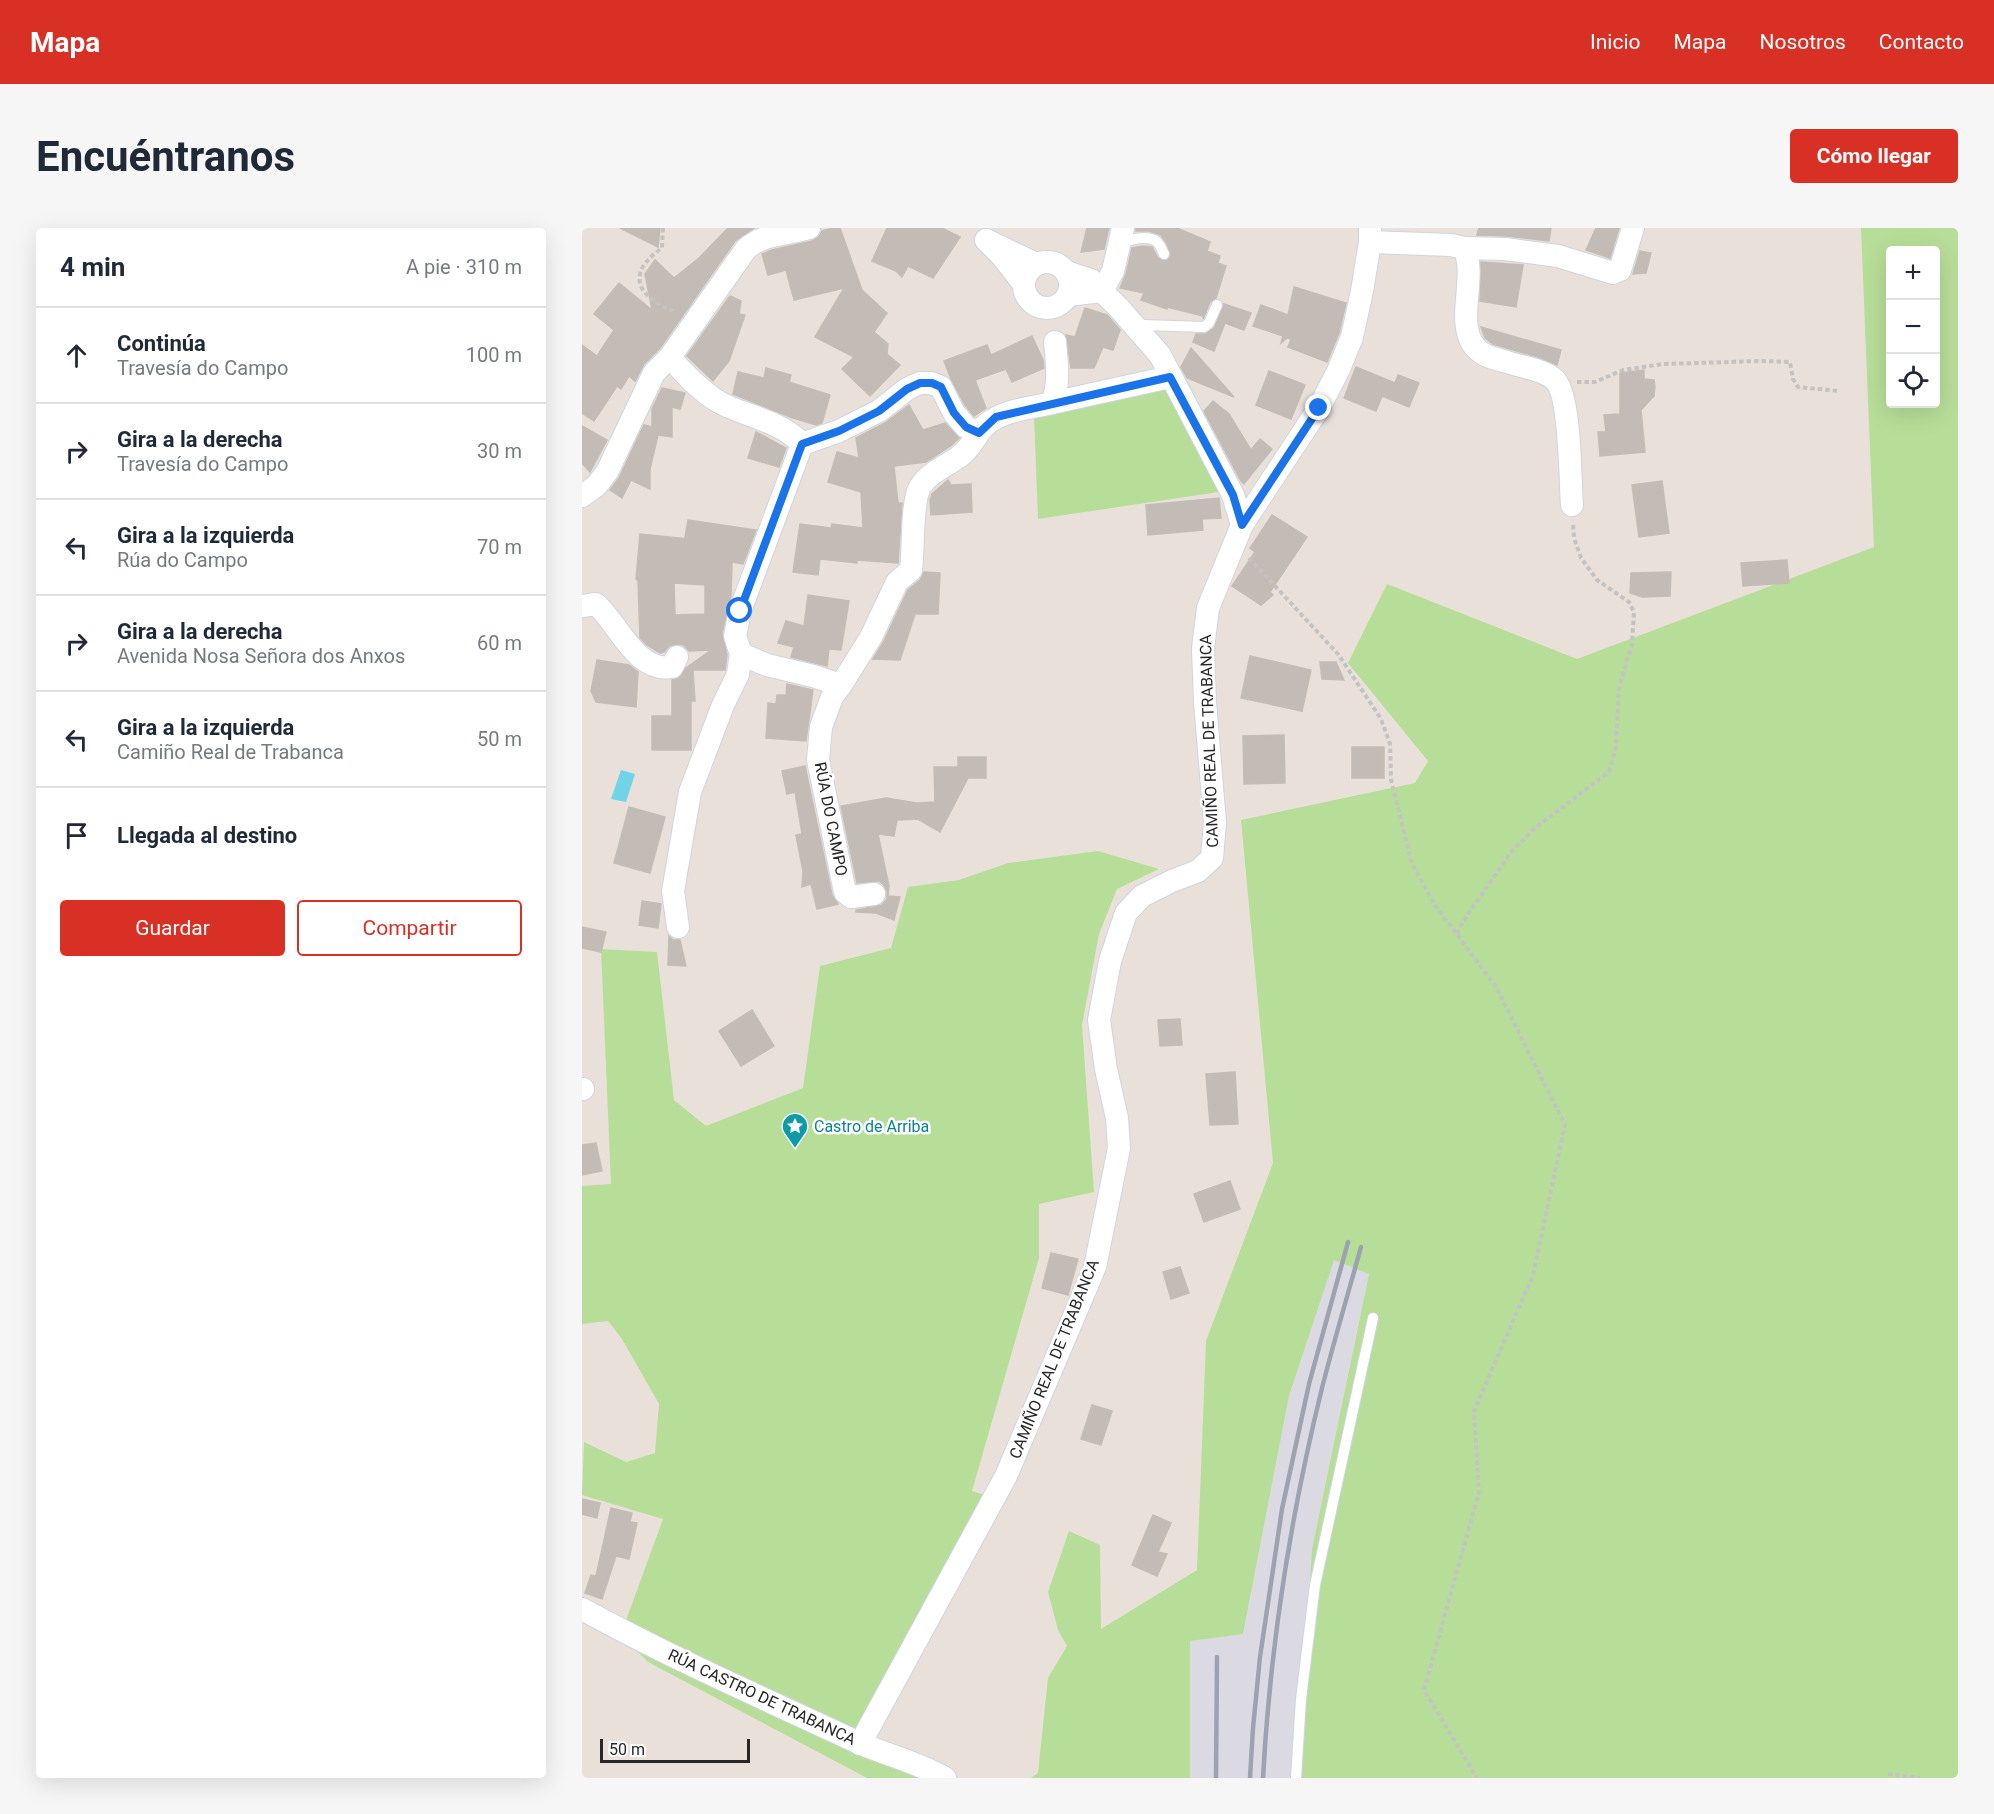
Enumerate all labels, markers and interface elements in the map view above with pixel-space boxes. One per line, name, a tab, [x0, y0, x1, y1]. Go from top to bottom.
text: Mapa	[30, 26, 100, 59]
text: Inicio	[1590, 30, 1640, 54]
text: Mapa	[1673, 30, 1726, 54]
text: Nosotros	[1759, 30, 1846, 54]
text: Contacto	[1879, 30, 1964, 54]
button: Cómo llegar	[1790, 129, 1958, 183]
text: Encuéntranos	[36, 132, 295, 181]
map controls	[1886, 246, 1940, 408]
button: +	[1886, 246, 1940, 300]
text: 4 min	[60, 252, 125, 282]
text: A pie · 310 m	[406, 255, 522, 279]
button: −	[1886, 300, 1940, 354]
text: Continúa	[117, 331, 206, 356]
icon: ahead	[60, 339, 93, 372]
text: 100 m	[466, 343, 522, 367]
button: locate	[1886, 354, 1940, 408]
text: Travesía do Campo	[117, 356, 288, 380]
route end	[1305, 394, 1331, 420]
text: Gira a la derecha	[117, 427, 283, 452]
icon: right	[60, 435, 93, 468]
text: 30 m	[477, 439, 522, 463]
text: Travesía do Campo	[117, 452, 288, 476]
text: Gira a la izquierda	[117, 523, 294, 548]
icon: left	[60, 531, 93, 564]
text: 70 m	[477, 535, 522, 559]
text: Rúa do Campo	[117, 548, 248, 572]
route start	[726, 597, 752, 623]
text: Gira a la derecha	[117, 619, 283, 644]
icon: right	[60, 627, 93, 660]
text: 60 m	[477, 631, 522, 655]
street label: CAMIÑO REAL DE TRABANCA	[1195, 634, 1222, 848]
text: Avenida Nosa Señora dos Anxos	[117, 644, 405, 668]
text: Gira a la izquierda	[117, 715, 294, 740]
icon: left	[60, 723, 93, 756]
text: 50 m	[477, 727, 522, 751]
text: Camiño Real de Trabanca	[117, 740, 344, 764]
street label: RÚA DO CAMPO	[811, 760, 851, 878]
icon: arrive	[60, 819, 93, 852]
text: Llegada al destino	[117, 823, 297, 848]
button: Guardar	[60, 900, 285, 956]
button: Compartir	[297, 900, 522, 956]
place icon: Castro de Arriba	[780, 1111, 810, 1149]
place label: Castro de Arriba	[814, 1117, 929, 1136]
street label: CAMIÑO REAL DE TRABANCA	[1004, 1256, 1103, 1461]
street label: RÚA CASTRO DE TRABANCA	[665, 1645, 859, 1749]
scale bar	[600, 1736, 750, 1764]
text: 50 m	[609, 1740, 645, 1759]

